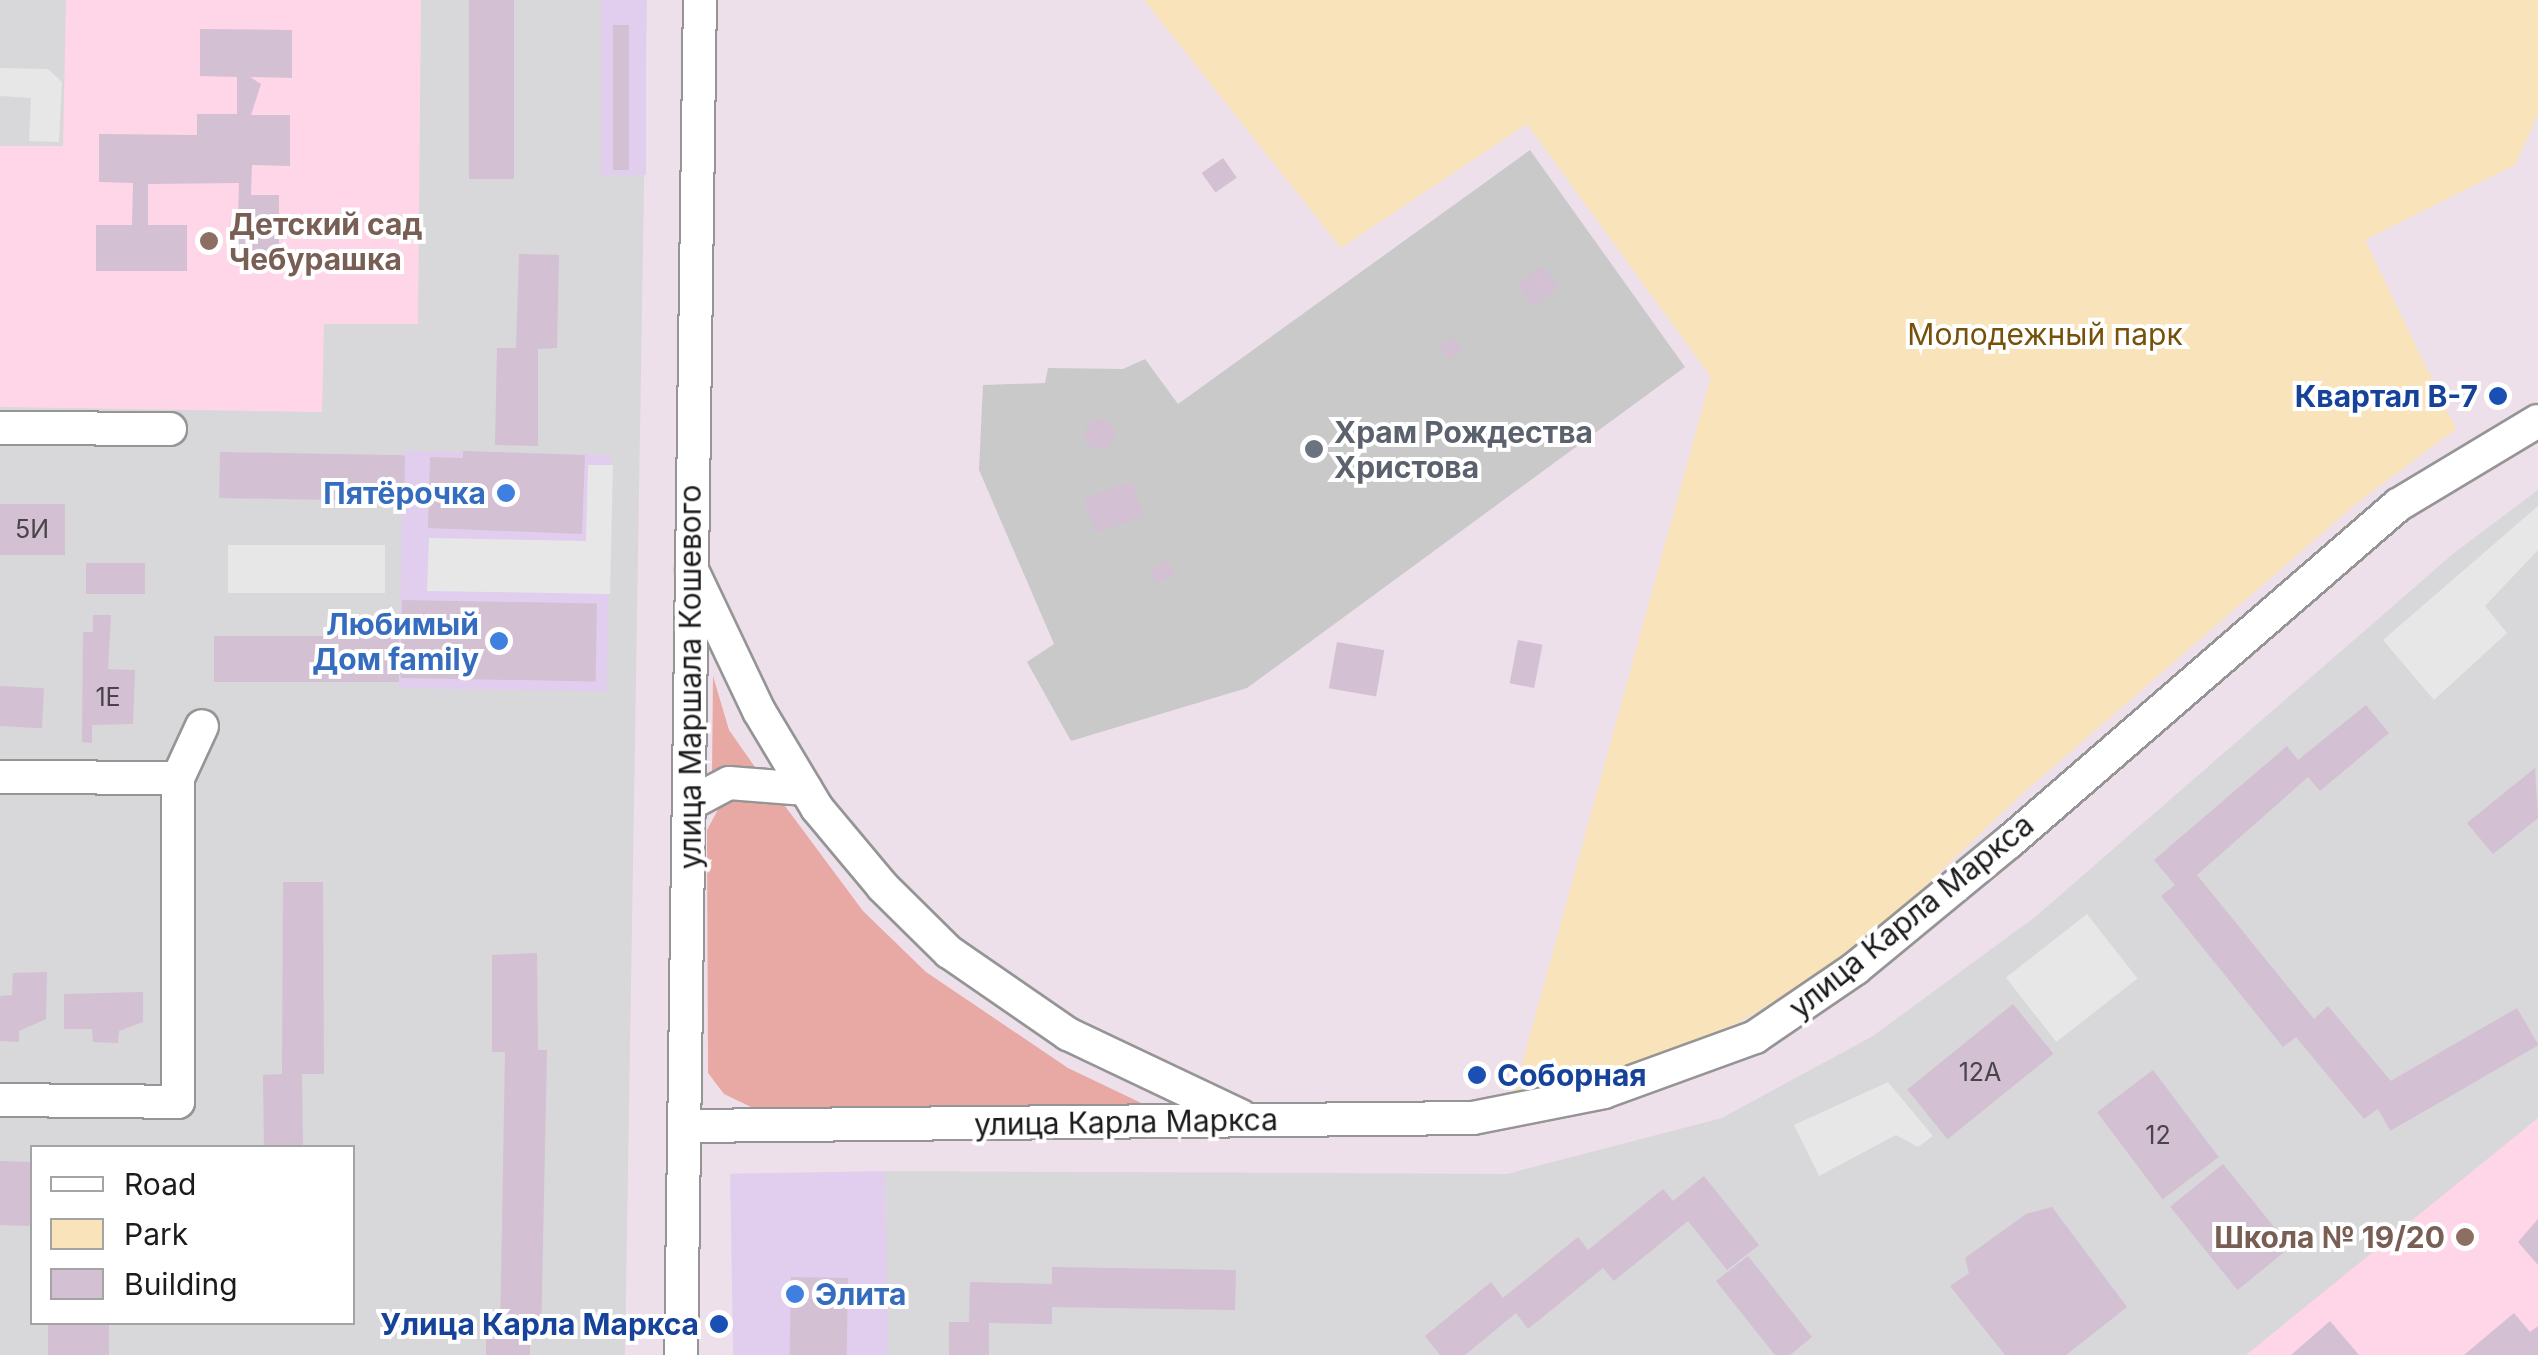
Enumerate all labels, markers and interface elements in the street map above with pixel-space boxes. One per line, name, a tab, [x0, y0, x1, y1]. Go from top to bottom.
place label: Детский сад Чебурашка	[229, 206, 422, 276]
marker: Детский сад Чебурашка	[198, 230, 220, 252]
park label: Молодежный парк	[1907, 316, 2183, 352]
place label: Квартал В-7	[2295, 378, 2478, 414]
marker: Квартал В-7	[2487, 385, 2509, 407]
place label: Храм Рождества Христова	[1334, 414, 1593, 484]
marker: Храм Рождества Христова	[1303, 438, 1325, 460]
place label: Пятёрочка	[323, 475, 486, 511]
marker: Пятёрочка	[495, 482, 517, 504]
street label: улица Маршала Кошевого	[672, 485, 708, 869]
house number: 5И	[15, 514, 49, 544]
place label: Любимый Дом family	[312, 606, 479, 676]
marker: Любимый Дом family	[488, 630, 510, 652]
house number: 1Е	[95, 682, 121, 712]
street label: улица Карла Маркса	[1782, 806, 2040, 1026]
place label: Соборная	[1497, 1057, 1647, 1093]
house number: 12А	[1959, 1057, 2001, 1087]
marker: Соборная	[1466, 1064, 1488, 1086]
street label: улица Карла Маркса	[974, 1101, 1278, 1143]
house number: 12	[2145, 1120, 2171, 1150]
legend	[30, 1145, 355, 1325]
text: Road	[124, 1166, 196, 1202]
text: Park	[124, 1216, 188, 1252]
place label: Школа № 19/20	[2214, 1219, 2445, 1255]
marker: Школа № 19/20	[2454, 1226, 2476, 1248]
text: Building	[124, 1266, 238, 1302]
place label: Элита	[815, 1276, 906, 1312]
marker: Элита	[784, 1283, 806, 1305]
place label: Улица Карла Маркса	[380, 1306, 699, 1342]
marker: Улица Карла Маркса	[708, 1313, 730, 1335]

